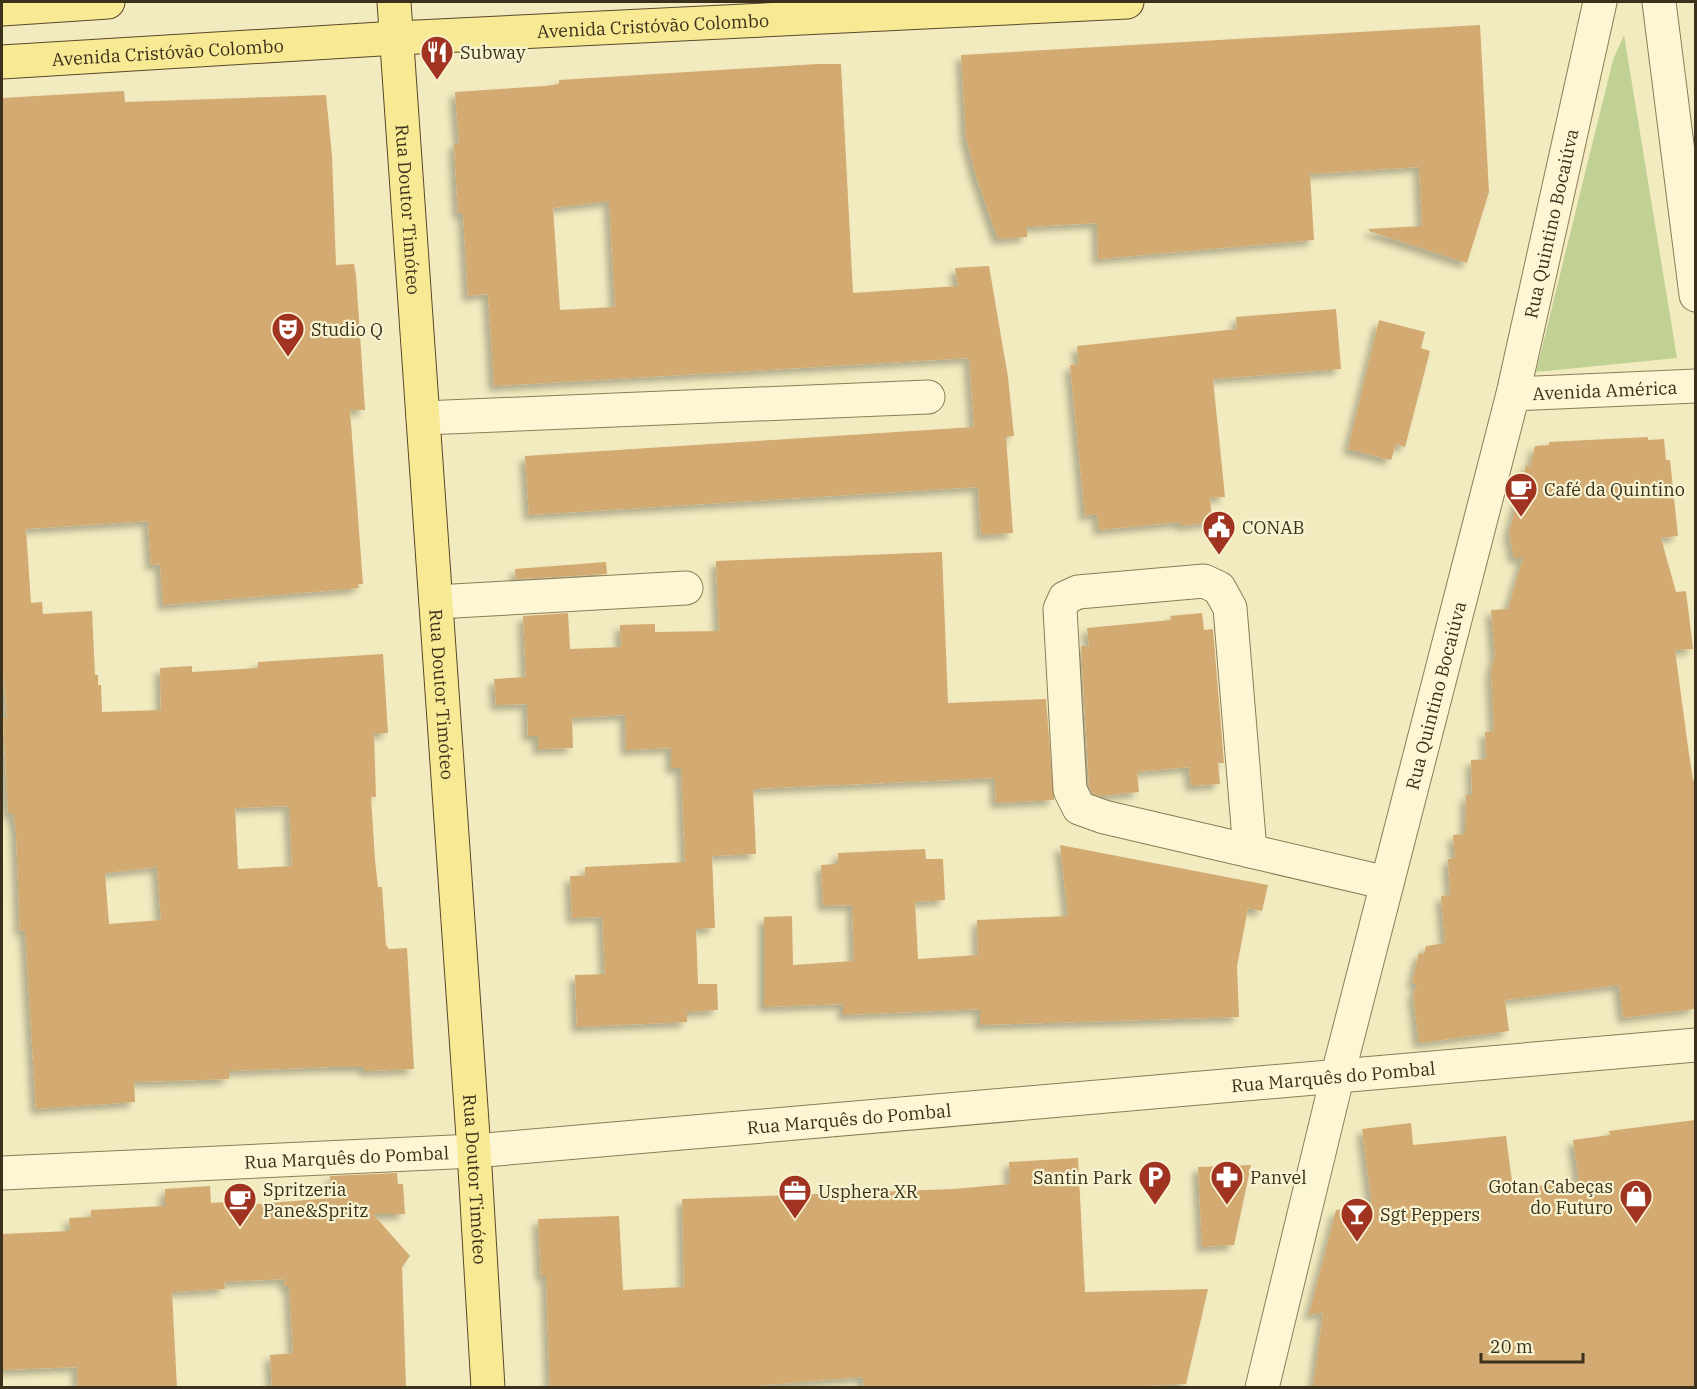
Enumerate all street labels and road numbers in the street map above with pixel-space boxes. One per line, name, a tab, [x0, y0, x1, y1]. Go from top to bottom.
street label: Avenida Cristóvão Colombo	[536, 8, 770, 43]
street label: Avenida Cristóvão Colombo	[51, 33, 284, 70]
street label: Rua Doutor Timóteo	[391, 123, 426, 295]
street label: Rua Quintino Bocaiúva	[1519, 126, 1583, 320]
street label: Avenida América	[1532, 375, 1678, 405]
street label: Rua Quintino Bocaiúva	[1400, 599, 1471, 792]
street label: Rua Doutor Timóteo	[425, 608, 460, 780]
street label: Rua Marquês do Pombal	[1230, 1056, 1436, 1097]
street label: Rua Doutor Timóteo	[459, 1093, 492, 1265]
street label: Rua Marquês do Pombal	[746, 1098, 952, 1139]
street label: Rua Marquês do Pombal	[244, 1141, 450, 1173]

